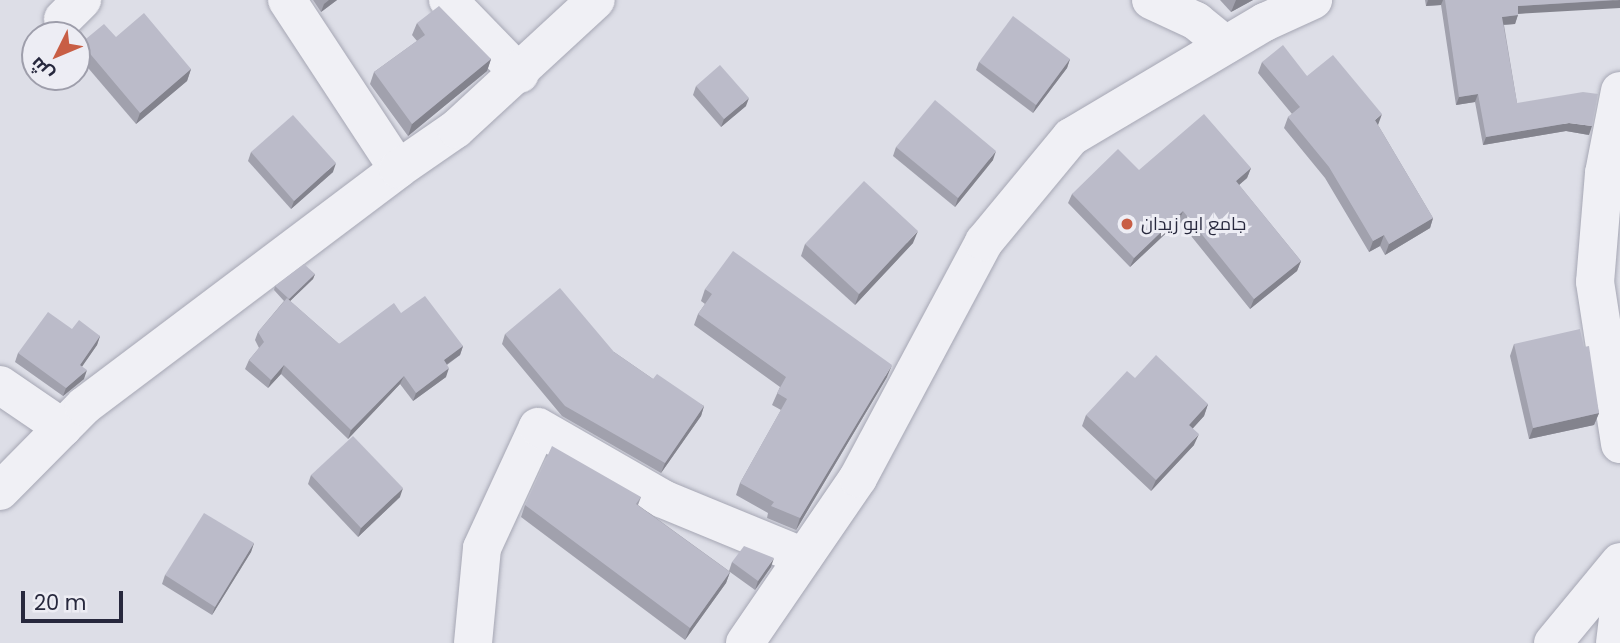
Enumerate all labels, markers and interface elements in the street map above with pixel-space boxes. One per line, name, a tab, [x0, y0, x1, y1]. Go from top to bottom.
north arrow	[21, 21, 91, 91]
text: ش	[24, 51, 60, 87]
place label: جامع ابو زيدان	[1141, 213, 1246, 235]
marker: جامع ابو زيدان	[1119, 216, 1135, 232]
scale bar	[24, 576, 126, 620]
text: 20 m	[34, 588, 87, 617]

